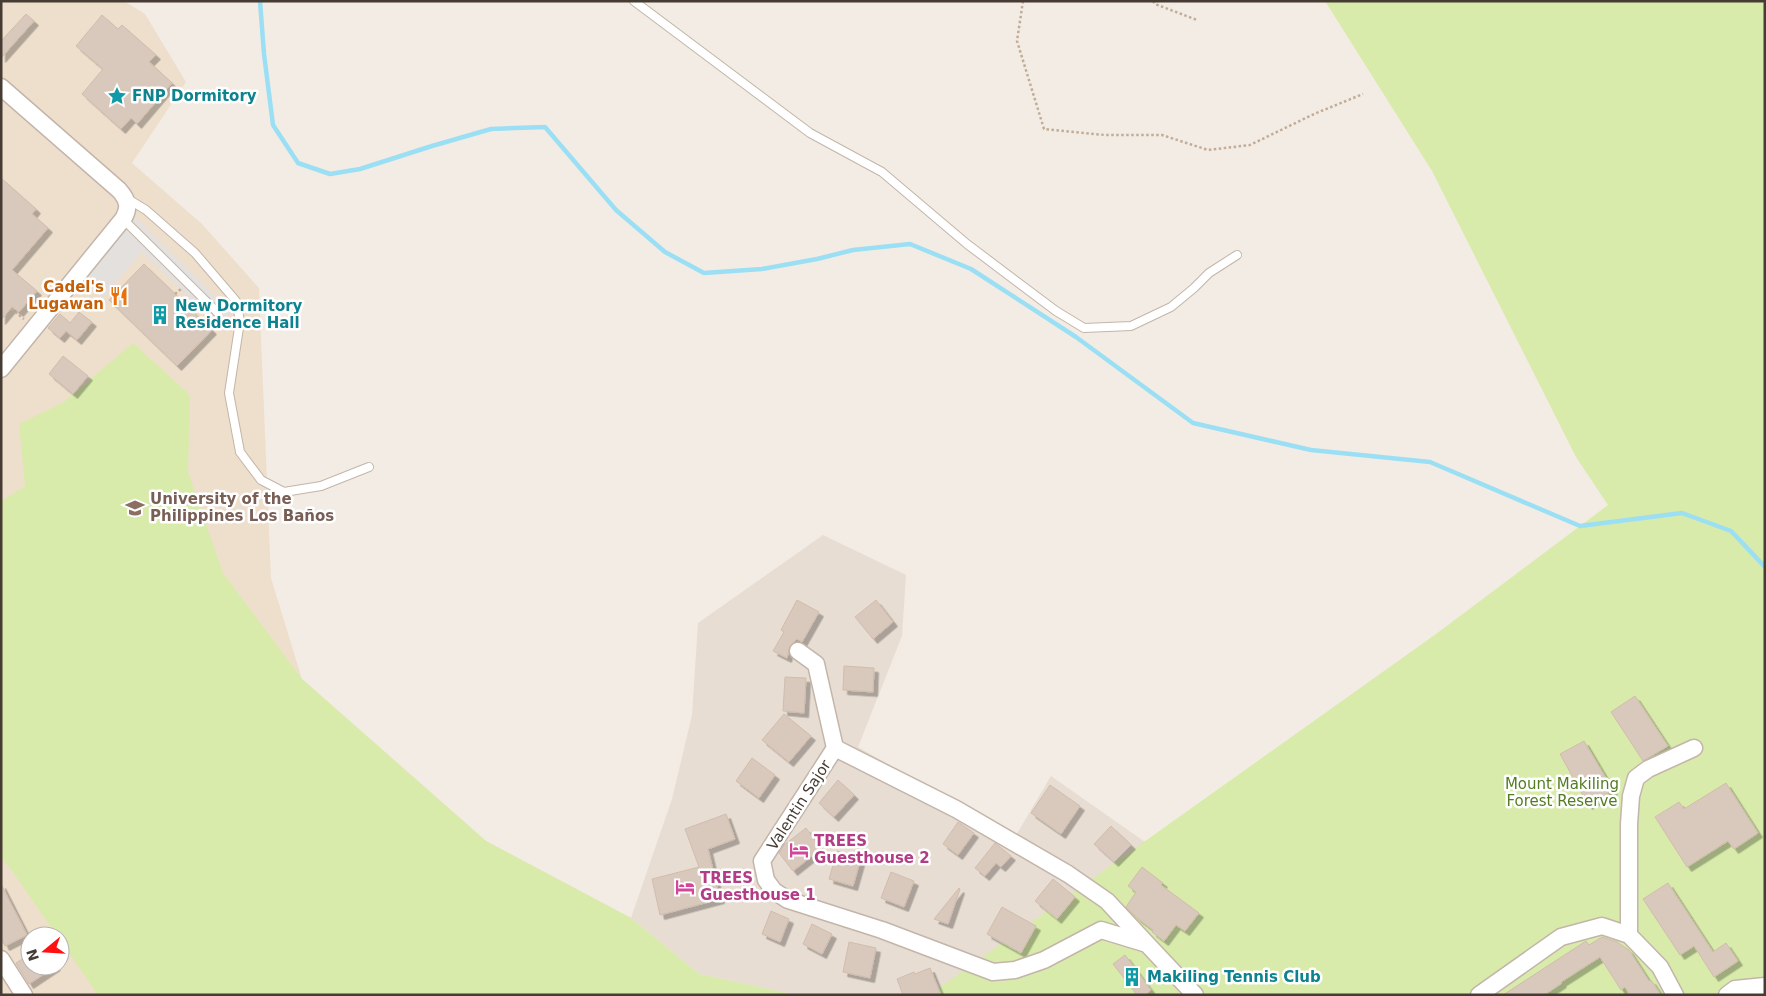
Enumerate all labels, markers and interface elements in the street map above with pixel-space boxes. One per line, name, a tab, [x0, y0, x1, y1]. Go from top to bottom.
place icon: FNP Dormitory	[106, 85, 128, 107]
place label: FNP Dormitory	[132, 87, 257, 105]
place label: Cadel's Lugawan	[28, 278, 104, 313]
restaurant icon: Cadel's Lugawan	[108, 285, 130, 307]
place label: New Dormitory Residence Hall	[175, 297, 303, 332]
building icon: New Dormitory Residence Hall	[149, 304, 171, 326]
place label: University of the Philippines Los Baños	[150, 490, 334, 525]
school or university icon: University of the Philippines Los Baños	[124, 497, 146, 519]
street label: Valentin Sajor	[763, 756, 835, 853]
park label: Mount Makiling Forest Reserve	[1505, 775, 1619, 810]
place label: TREES Guesthouse 2	[814, 832, 930, 867]
hotel icon: TREES Guesthouse 2	[788, 839, 810, 861]
place label: TREES Guesthouse 1	[700, 869, 816, 904]
hotel icon: TREES Guesthouse 1	[674, 876, 696, 898]
north arrow	[20, 926, 70, 976]
text: N	[23, 947, 42, 963]
building icon: Makiling Tennis Club	[1121, 966, 1143, 988]
place label: Makiling Tennis Club	[1147, 968, 1321, 986]

